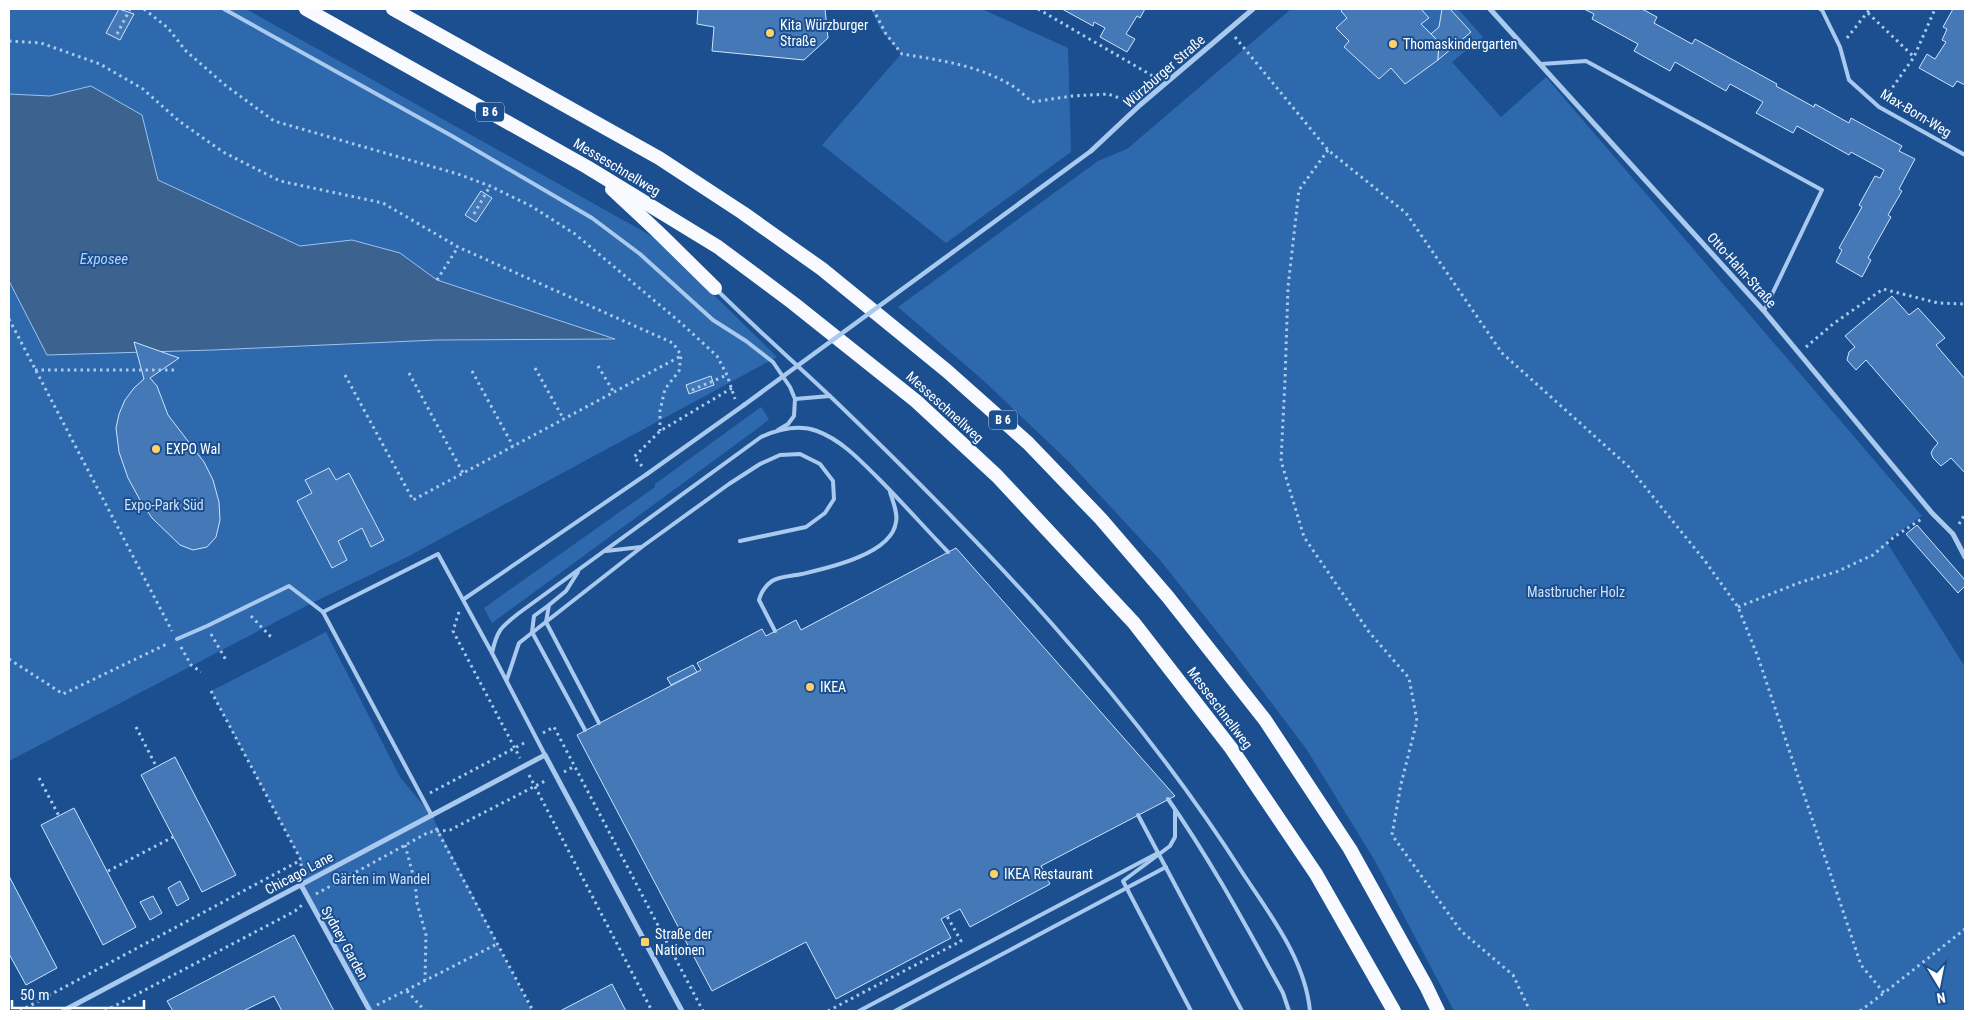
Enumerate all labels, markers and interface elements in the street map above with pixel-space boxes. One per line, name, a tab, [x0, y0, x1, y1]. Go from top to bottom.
place label: Kita Würzburger Straße	[780, 17, 868, 49]
marker: Kita Würzburger Straße	[764, 27, 776, 39]
street label: Würzburger Straße	[1120, 31, 1208, 111]
place label: Thomaskindergarten	[1403, 36, 1517, 52]
marker: Thomaskindergarten	[1387, 38, 1399, 50]
street label: Max-Born-Weg	[1878, 86, 1954, 140]
road number: B 6	[476, 102, 504, 121]
street label: Messeschnellweg	[571, 135, 663, 199]
street label: Otto-Hahn-Straße	[1704, 229, 1780, 311]
water label: Exposee	[80, 250, 128, 268]
street label: Messeschnellweg	[903, 368, 987, 446]
road number: B 6	[989, 410, 1017, 430]
place label: EXPO Wal	[166, 441, 220, 457]
marker: EXPO Wal	[150, 443, 162, 455]
park label: Expo-Park Süd	[124, 497, 204, 513]
park label: Mastbrucher Holz	[1527, 584, 1625, 600]
street label: Messeschnellweg	[1184, 664, 1256, 752]
place label: IKEA	[820, 679, 846, 695]
marker: IKEA	[804, 681, 816, 693]
street label: Chicago Lane	[262, 848, 336, 898]
place label: IKEA Restaurant	[1004, 866, 1093, 882]
marker: IKEA Restaurant	[988, 868, 1000, 880]
park label: Gärten im Wandel	[332, 871, 430, 887]
street label: Sydney Garden	[318, 903, 372, 983]
place label: Straße der Nationen	[655, 926, 712, 958]
marker: Straße der Nationen	[639, 936, 651, 948]
north arrow	[1914, 960, 1964, 1010]
scale bar	[12, 978, 145, 1010]
text: 50 m	[20, 986, 50, 1004]
text: N	[1936, 989, 1947, 1006]

